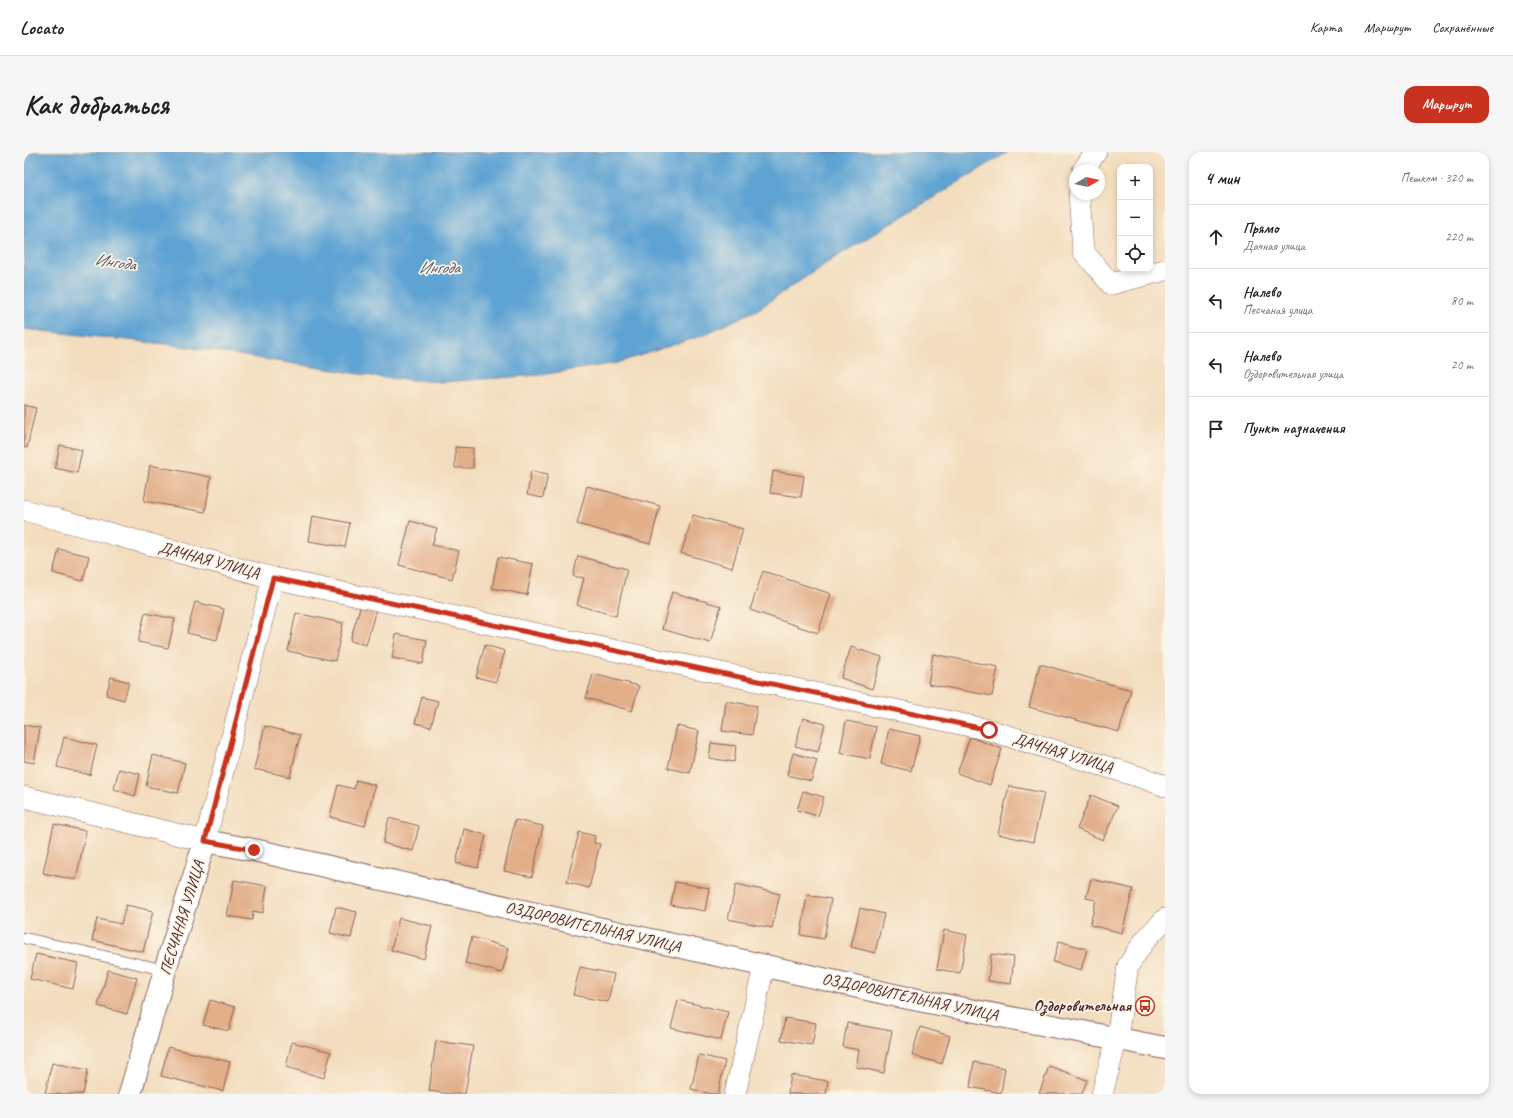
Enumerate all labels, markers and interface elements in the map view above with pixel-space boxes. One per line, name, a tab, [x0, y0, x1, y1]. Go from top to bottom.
text: Locato	[20, 16, 63, 40]
text: Карта	[1310, 19, 1342, 36]
text: Маршрут	[1364, 19, 1410, 36]
text: Сохранённые	[1432, 19, 1493, 36]
button: Маршрут	[1404, 86, 1489, 123]
text: Как добраться	[24, 87, 169, 122]
north arrow	[1069, 164, 1105, 200]
map controls	[1117, 164, 1153, 272]
button: +	[1117, 164, 1153, 200]
text: 4 мин	[1205, 168, 1240, 189]
text: Пешком · 320 m	[1400, 170, 1473, 186]
button: −	[1117, 200, 1153, 236]
text: Прямо	[1243, 219, 1279, 238]
icon: ahead	[1205, 226, 1227, 248]
text: 220 m	[1445, 229, 1473, 245]
button: locate	[1117, 236, 1153, 272]
text: Дачная улица	[1243, 238, 1305, 254]
water label: Ингода	[93, 249, 139, 276]
water label: Ингода	[419, 257, 462, 278]
text: Налево	[1243, 283, 1281, 302]
icon: left	[1205, 290, 1227, 312]
text: 80 m	[1451, 293, 1473, 309]
text: Песчаная улица	[1243, 302, 1313, 318]
text: Налево	[1243, 347, 1281, 366]
icon: left	[1205, 354, 1227, 376]
text: 20 m	[1451, 357, 1473, 373]
text: Оздоровительная улица	[1243, 366, 1343, 382]
icon: arrive	[1205, 418, 1227, 440]
text: Пункт назначения	[1243, 419, 1345, 438]
street label: ДАЧНАЯ УЛИЦА	[156, 537, 262, 583]
route start	[980, 721, 998, 739]
street label: ДАЧНАЯ УЛИЦА	[1011, 728, 1116, 778]
route end	[245, 841, 263, 859]
street label: ПЕСЧАНАЯ УЛИЦА	[155, 858, 209, 977]
street label: ОЗДОРОВИТЕЛЬНАЯ УЛИЦА	[503, 897, 683, 957]
street label: ОЗДОРОВИТЕЛЬНАЯ УЛИЦА	[820, 969, 1001, 1026]
bus stop icon: Оздоровительная	[1134, 995, 1156, 1017]
place label: Оздоровительная	[1033, 996, 1133, 1016]

